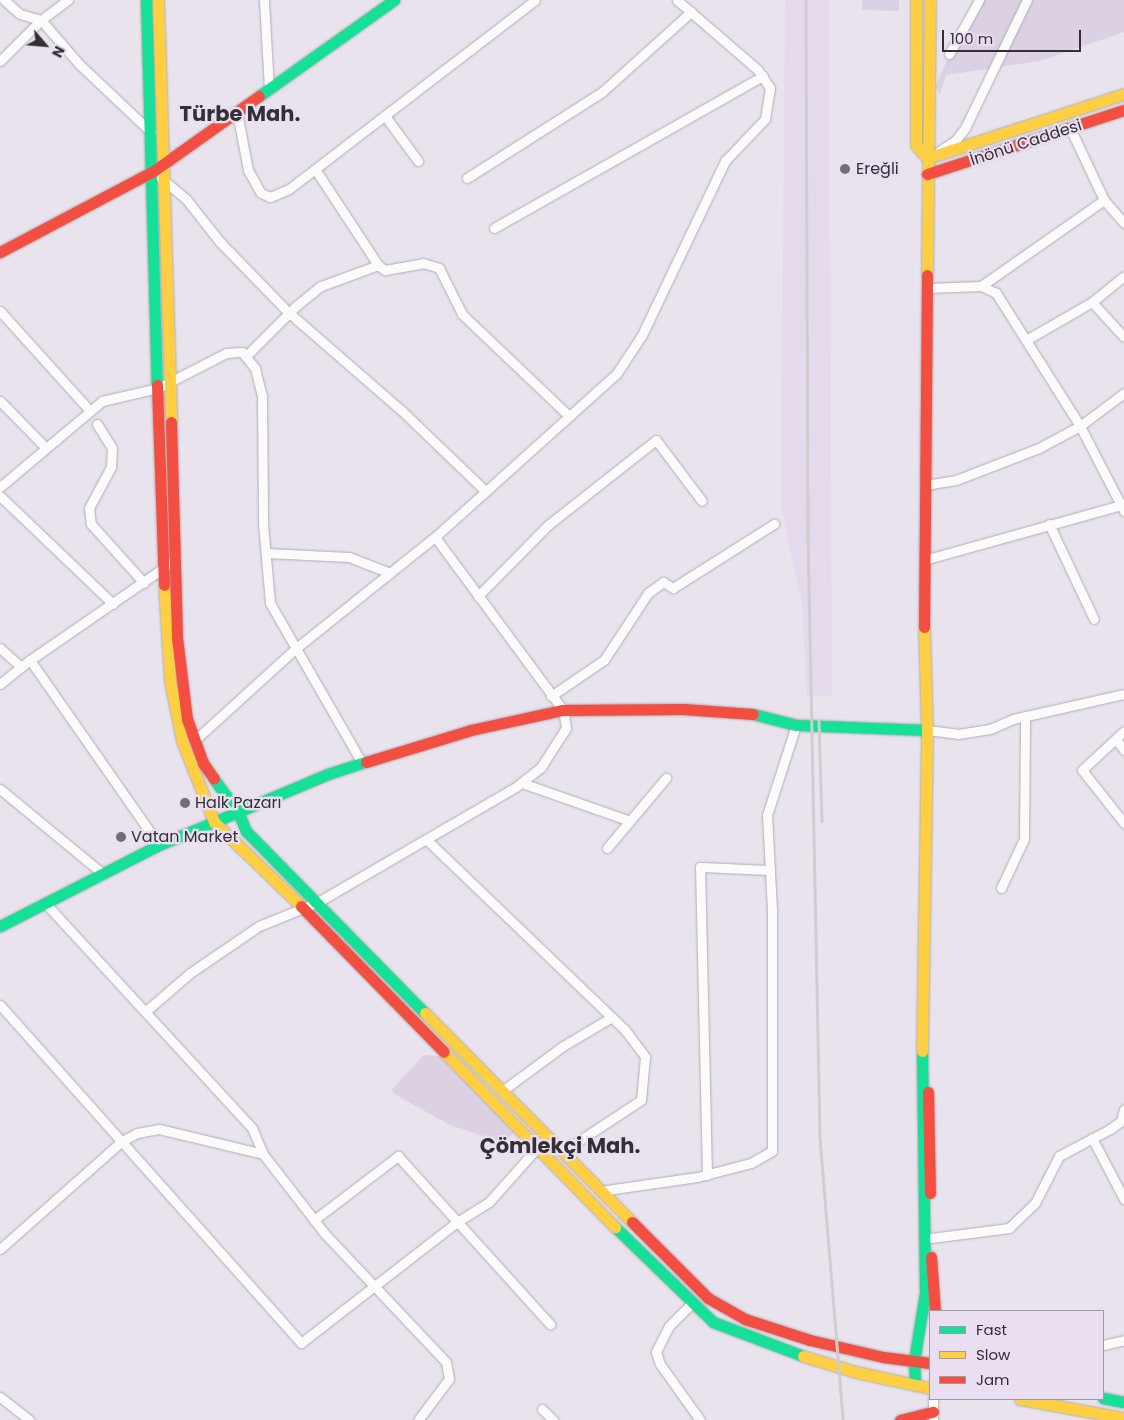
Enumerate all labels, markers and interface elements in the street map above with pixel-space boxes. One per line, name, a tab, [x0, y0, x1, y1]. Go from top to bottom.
north arrow	[20, 20, 70, 70]
scale bar	[944, 20, 1083, 52]
text: 100 m	[950, 28, 993, 49]
text: N	[47, 43, 70, 61]
district label: Türbe Mah.	[180, 101, 300, 127]
street label: İnönü Caddesi	[968, 116, 1084, 170]
place label: Ereğli	[856, 159, 899, 179]
marker: Ereğli	[838, 162, 852, 176]
place label: Halk Pazarı	[195, 793, 281, 813]
marker: Halk Pazarı	[179, 797, 191, 809]
place label: Vatan Market	[131, 827, 238, 847]
marker: Vatan Market	[115, 831, 127, 843]
district label: Çömlekçi Mah.	[480, 1133, 640, 1159]
legend	[929, 1310, 1104, 1400]
text: Fast	[976, 1319, 1007, 1340]
text: Slow	[976, 1344, 1010, 1365]
text: Jam	[976, 1369, 1010, 1390]

